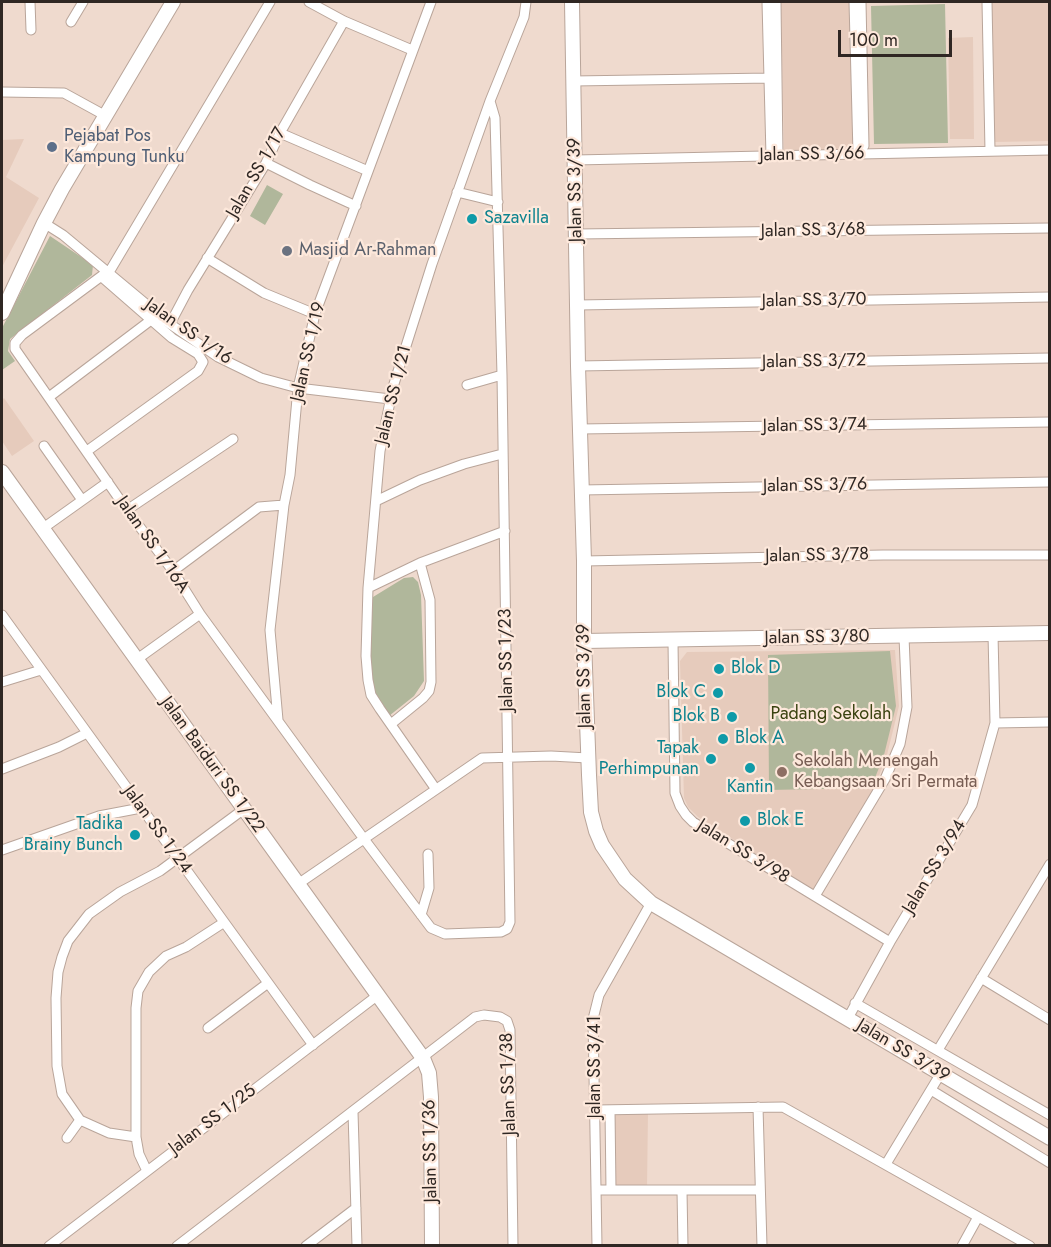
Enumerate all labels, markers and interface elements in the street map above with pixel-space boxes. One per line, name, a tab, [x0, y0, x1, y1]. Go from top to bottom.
scale bar	[841, 18, 955, 56]
text: 100 m	[849, 27, 898, 53]
street label: Jalan SS 1/17	[222, 124, 292, 222]
place label: Pejabat Pos Kampung Tunku	[64, 126, 185, 168]
street label: Jalan SS 3/39	[564, 137, 588, 243]
marker: Pejabat Pos Kampung Tunku	[45, 140, 59, 154]
street label: Jalan SS 3/66	[759, 143, 865, 167]
place label: Sazavilla	[484, 208, 549, 230]
marker: Sazavilla	[465, 212, 479, 226]
street label: Jalan SS 3/68	[760, 219, 866, 243]
place label: Masjid Ar-Rahman	[299, 240, 437, 262]
marker: Masjid Ar-Rahman	[280, 244, 294, 258]
street label: Jalan SS 3/70	[761, 289, 867, 313]
street label: Jalan SS 1/16	[140, 294, 236, 370]
street label: Jalan SS 1/19	[287, 300, 331, 404]
street label: Jalan SS 1/21	[371, 343, 417, 447]
street label: Jalan SS 3/72	[762, 350, 866, 374]
street label: Jalan SS 3/74	[763, 414, 867, 438]
street label: Jalan SS 3/76	[763, 474, 867, 498]
street label: Jalan SS 1/16A	[111, 492, 193, 598]
street label: Jalan SS 3/78	[765, 544, 869, 568]
street label: Jalan SS 1/23	[495, 608, 519, 712]
street label: Jalan SS 3/39	[573, 623, 597, 729]
street label: Jalan SS 3/80	[764, 626, 870, 650]
place label: Blok D	[731, 658, 781, 680]
marker: Blok D	[712, 662, 726, 676]
place label: Blok C	[656, 682, 706, 704]
marker: Blok C	[711, 686, 725, 700]
street label: Jalan Baiduri SS 1/22	[155, 693, 269, 837]
park label: Padang Sekolah	[771, 704, 891, 726]
place label: Blok B	[673, 706, 720, 728]
marker: Blok B	[725, 710, 739, 724]
place label: Blok A	[735, 728, 784, 750]
marker: Blok A	[716, 732, 730, 746]
place label: Tapak Perhimpunan	[599, 738, 699, 780]
place label: Sekolah Menengah Kebangsaan Sri Permata	[794, 751, 978, 794]
marker: Tapak Perhimpunan	[704, 752, 718, 766]
marker: Kantin	[743, 761, 757, 775]
marker: Sekolah Menengah Kebangsaan Sri Permata	[775, 765, 789, 779]
place label: Kantin	[727, 777, 773, 799]
street label: Jalan SS 1/24	[118, 782, 196, 878]
place label: Blok E	[757, 810, 804, 832]
place label: Tadika Brainy Bunch	[24, 814, 123, 856]
marker: Blok E	[738, 814, 752, 828]
street label: Jalan SS 3/98	[693, 815, 793, 889]
street label: Jalan SS 3/94	[899, 816, 971, 918]
marker: Tadika Brainy Bunch	[128, 828, 142, 842]
street label: Jalan SS 3/41	[585, 1015, 607, 1119]
street label: Jalan SS 3/39	[853, 1015, 953, 1087]
street label: Jalan SS 1/38	[496, 1032, 522, 1136]
street label: Jalan SS 1/25	[165, 1080, 261, 1160]
street label: Jalan SS 1/36	[419, 1099, 443, 1203]

